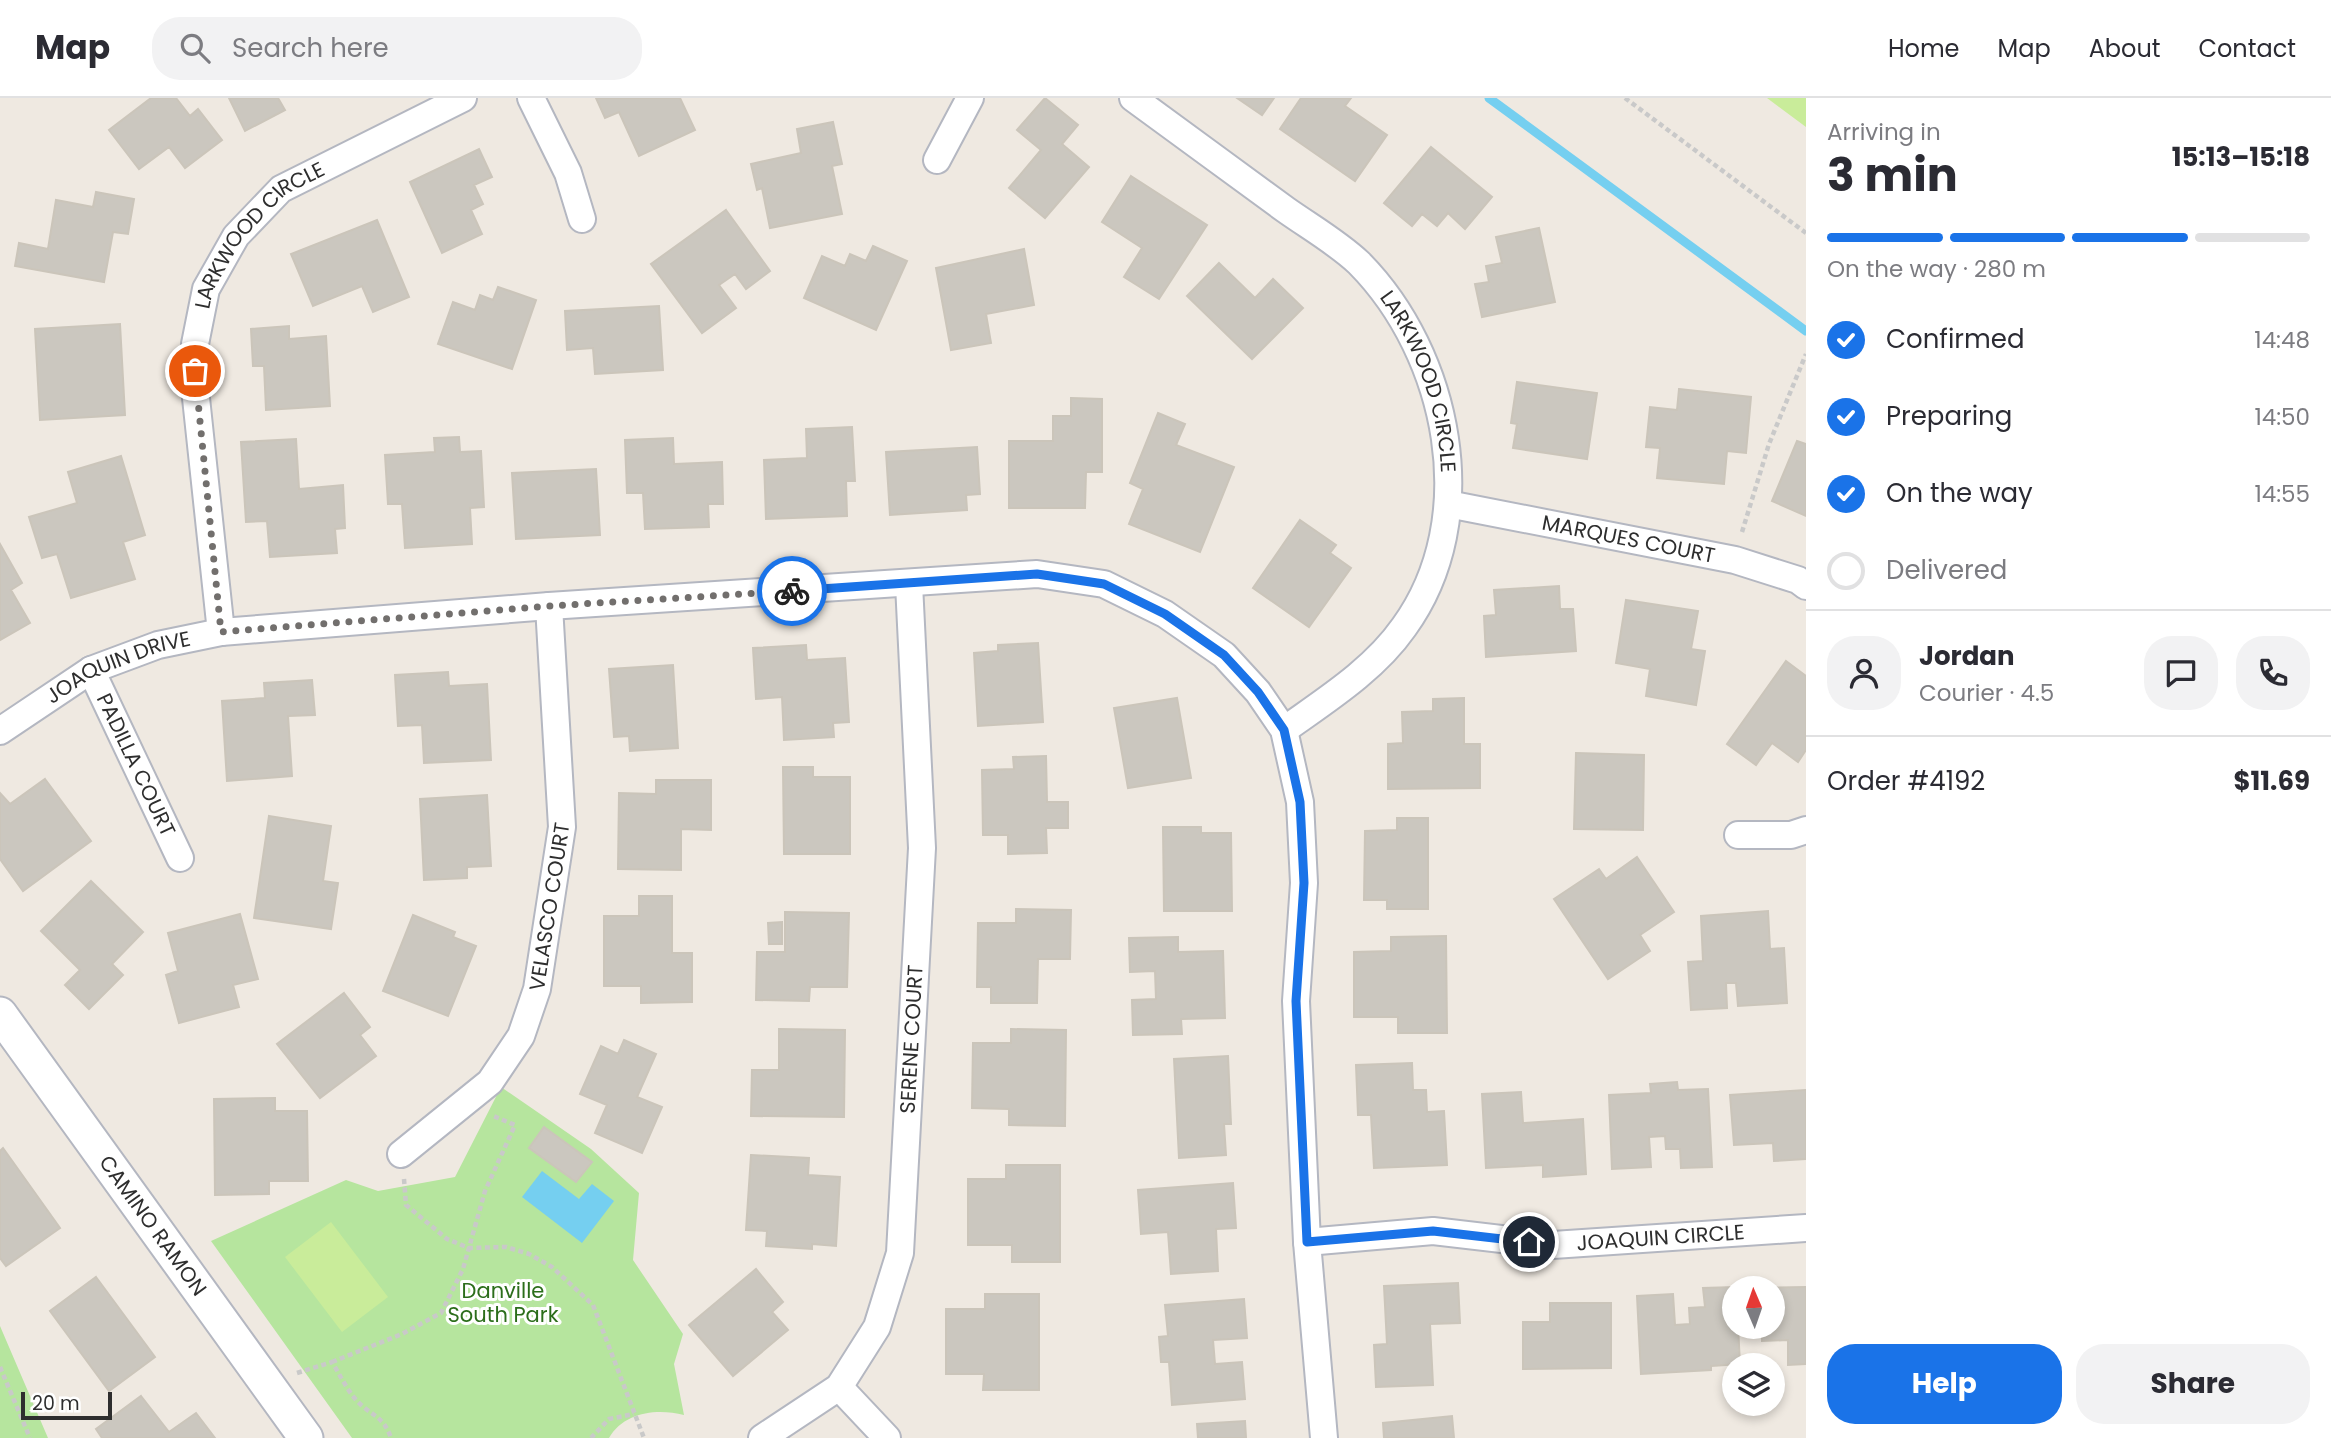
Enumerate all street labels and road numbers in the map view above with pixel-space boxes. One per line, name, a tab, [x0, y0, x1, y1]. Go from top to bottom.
street label: LARKWOOD CIRCLE	[187, 155, 329, 311]
street label: LARKWOOD CIRCLE	[1373, 284, 1463, 473]
street label: MARQUES COURT	[1540, 508, 1718, 570]
street label: JOAQUIN DRIVE	[40, 624, 193, 710]
street label: PADILLA COURT	[90, 688, 183, 841]
street label: VELASCO COURT	[522, 820, 577, 993]
street label: SERENE COURT	[893, 964, 930, 1114]
street label: CAMINO RAMON	[93, 1149, 214, 1301]
street label: JOAQUIN CIRCLE	[1575, 1217, 1745, 1257]

